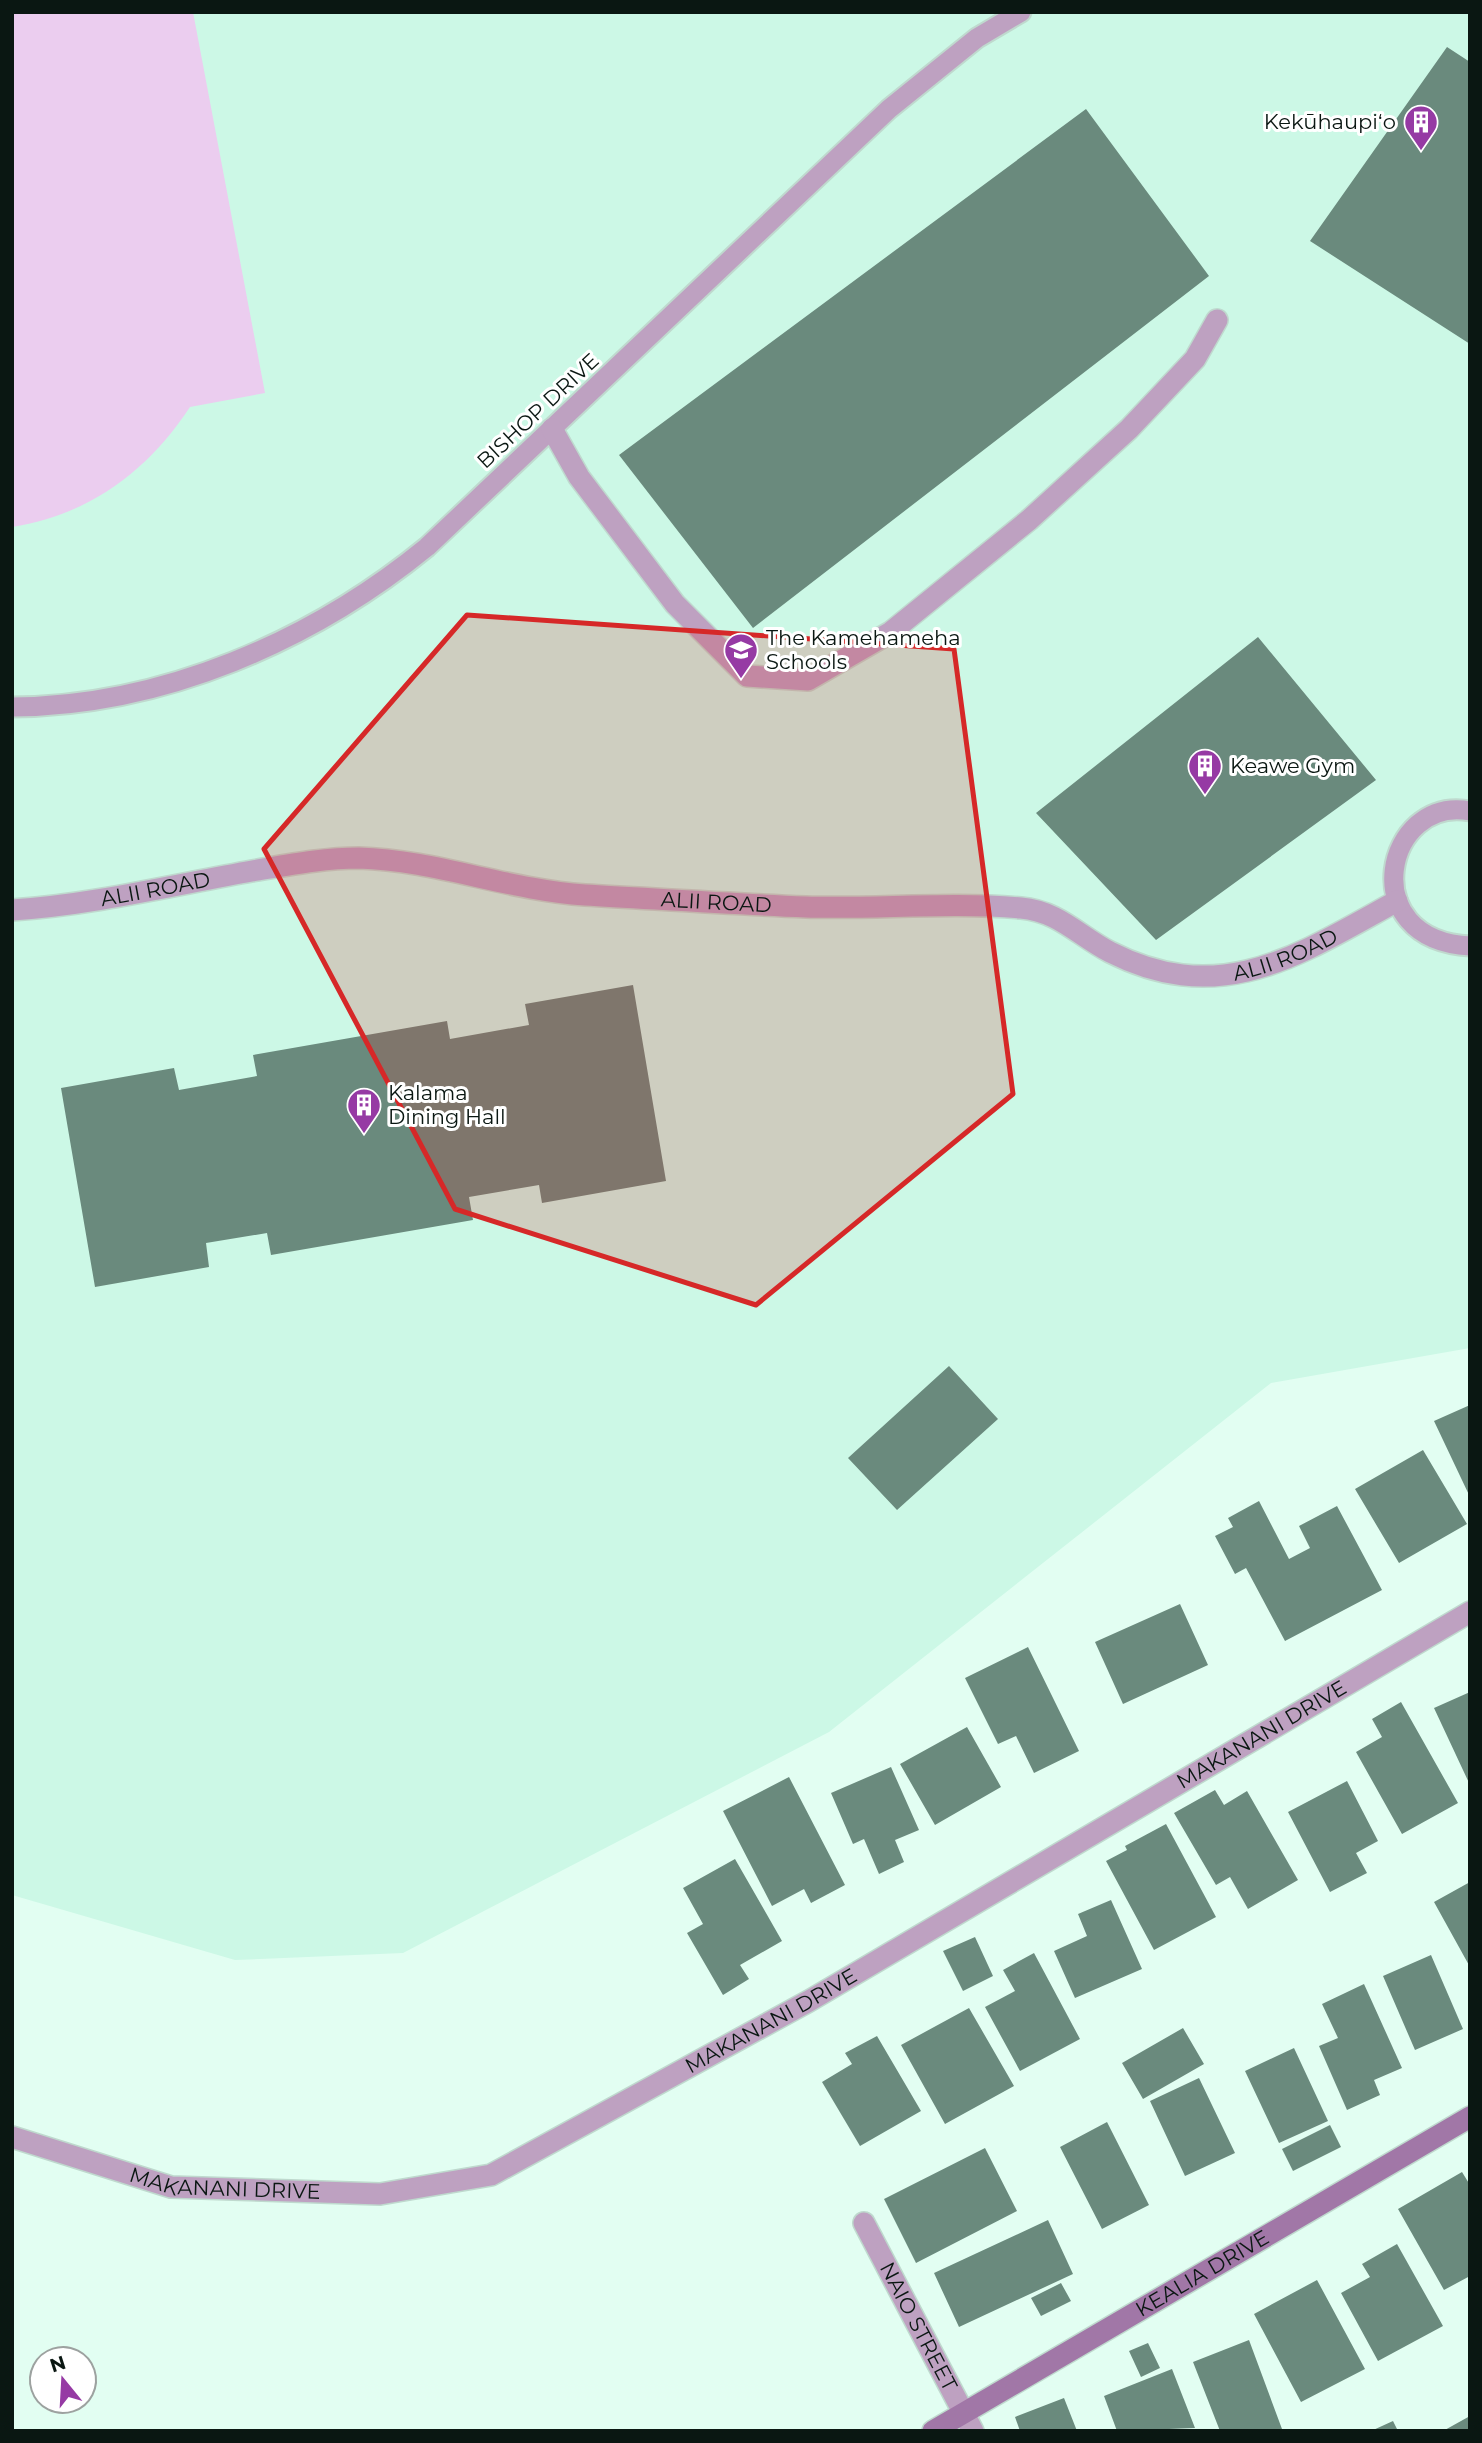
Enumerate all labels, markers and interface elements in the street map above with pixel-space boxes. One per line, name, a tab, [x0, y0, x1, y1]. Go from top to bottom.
building icon: Kekūhaupiʻo	[1402, 103, 1440, 152]
place label: Kekūhaupiʻo	[1264, 109, 1396, 134]
street label: BISHOP DRIVE	[472, 348, 604, 473]
place label: The Kamehameha Schools	[766, 625, 961, 674]
school or university icon: The Kamehameha Schools	[722, 631, 760, 680]
building icon: Keawe Gym	[1186, 747, 1224, 796]
place label: Keawe Gym	[1230, 753, 1355, 778]
street label: ALII ROAD	[99, 866, 212, 911]
street label: ALII ROAD	[660, 886, 772, 917]
street label: ALII ROAD	[1231, 923, 1342, 986]
place label: Kalama Dining Hall	[388, 1080, 506, 1129]
building icon: Kalama Dining Hall	[345, 1086, 383, 1135]
street label: MAKANANI DRIVE	[1172, 1675, 1351, 1794]
street label: MAKANANI DRIVE	[681, 1963, 861, 2078]
street label: MAKANANI DRIVE	[126, 2162, 321, 2204]
street label: KEALIA DRIVE	[1131, 2224, 1273, 2322]
street label: NAIO STREET	[875, 2258, 963, 2395]
north arrow	[28, 2345, 98, 2415]
text: N	[47, 2351, 69, 2378]

